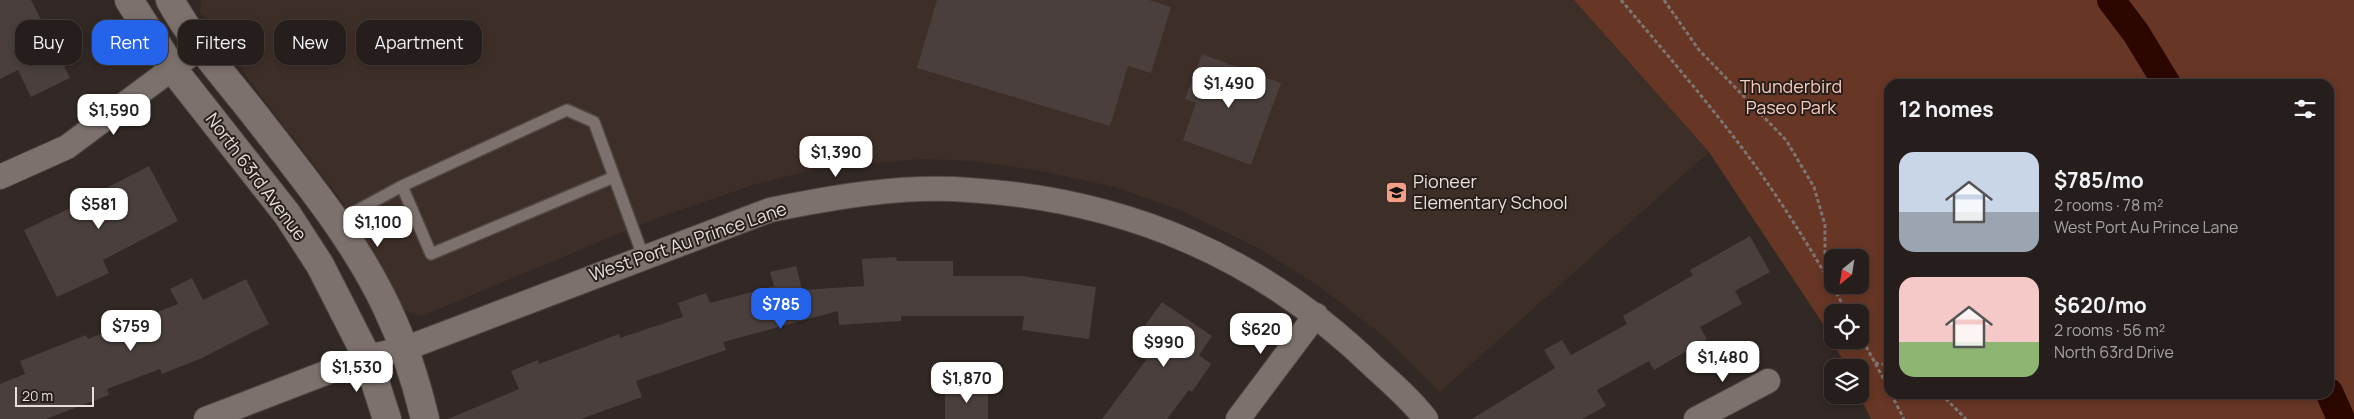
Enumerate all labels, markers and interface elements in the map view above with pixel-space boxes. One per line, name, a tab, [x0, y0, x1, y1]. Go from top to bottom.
chip: Buy	[15, 20, 82, 65]
chip: Rent	[92, 20, 168, 65]
chip: Filters	[178, 20, 264, 65]
chip: New	[274, 20, 346, 65]
chip: Apartment	[356, 20, 482, 65]
pin: $1,490	[1188, 66, 1270, 109]
text: $1,490	[1203, 72, 1255, 94]
park label: Thunderbird Paseo Park	[1740, 74, 1842, 119]
pin: $1,590	[73, 94, 155, 136]
text: 12 homes	[1899, 95, 1994, 123]
icon: filters	[2291, 95, 2319, 123]
text: $1,590	[88, 99, 140, 121]
street label: North 63rd Avenue	[201, 108, 313, 245]
pin: $1,390	[795, 136, 877, 178]
text: $1,390	[810, 141, 862, 163]
text: $785/mo	[2054, 166, 2144, 194]
place label: Pioneer Elementary School	[1413, 169, 1568, 214]
icon: home	[1939, 172, 1999, 232]
school or university icon: Pioneer Elementary School	[1385, 180, 1409, 204]
pin: $581	[69, 188, 129, 230]
text: $581	[81, 193, 117, 215]
text: 2 rooms · 78 m²	[2054, 194, 2163, 216]
street label: West Port Au Prince Lane	[586, 196, 790, 286]
pin: $1,100	[337, 206, 419, 248]
text: $1,100	[354, 211, 402, 233]
text: West Port Au Prince Lane	[2054, 216, 2238, 238]
north arrow	[1824, 249, 1869, 294]
map controls	[1824, 249, 1869, 404]
pin: $785	[751, 288, 811, 330]
text: $620/mo	[2054, 291, 2147, 319]
text: $785	[762, 293, 800, 315]
icon: home	[1939, 297, 1999, 357]
button: locate	[1824, 304, 1869, 349]
pin: $759	[101, 310, 161, 352]
pin: $620	[1231, 312, 1291, 355]
text: $759	[112, 315, 150, 337]
text: $620	[1241, 318, 1281, 340]
text: 2 rooms · 56 m²	[2054, 319, 2165, 341]
pin: $990	[1134, 326, 1194, 368]
text: $990	[1144, 331, 1184, 353]
pin: $1,480	[1682, 340, 1764, 383]
text: North 63rd Drive	[2054, 341, 2174, 363]
text: $1,480	[1697, 346, 1749, 368]
pin: $1,530	[316, 350, 398, 393]
text: $1,530	[332, 356, 382, 378]
button: layers	[1824, 359, 1869, 404]
pin: $1,870	[926, 362, 1008, 404]
text: $1,870	[942, 367, 992, 389]
scale bar	[15, 384, 94, 407]
text: 20 m	[22, 386, 53, 405]

